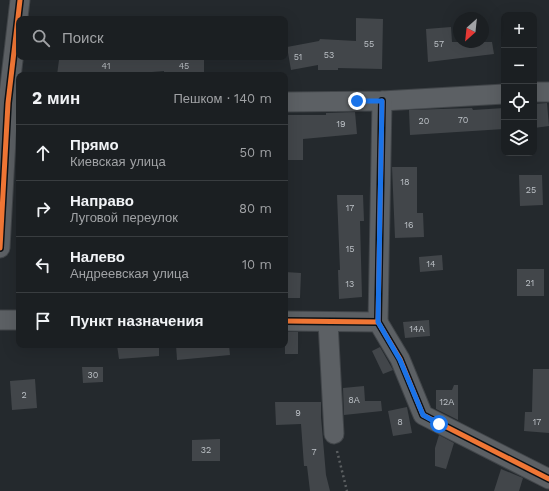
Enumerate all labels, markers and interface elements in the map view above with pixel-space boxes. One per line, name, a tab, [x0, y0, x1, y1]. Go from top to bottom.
north arrow	[453, 12, 489, 48]
map controls	[501, 12, 537, 156]
button: +	[501, 12, 537, 48]
search box	[16, 16, 288, 60]
icon: search	[30, 27, 52, 49]
text: Поиск	[62, 29, 104, 47]
house number: 55	[364, 39, 374, 49]
house number: 57	[434, 39, 444, 49]
button: −	[501, 48, 537, 84]
house number: 53	[324, 50, 334, 60]
house number: 51	[294, 52, 302, 62]
house number: 41	[102, 61, 110, 71]
house number: 45	[179, 61, 189, 71]
button: locate	[501, 84, 537, 120]
text: 2 мин	[32, 88, 80, 108]
text: Пешком · 140 m	[174, 91, 272, 106]
route end	[348, 92, 366, 110]
house number: 70	[458, 115, 469, 125]
house number: 20	[419, 116, 430, 126]
house number: 19	[336, 119, 346, 129]
button: layers	[501, 120, 537, 156]
text: Прямо	[70, 136, 119, 154]
icon: ahead	[32, 142, 54, 164]
text: 50 m	[240, 145, 272, 160]
text: Киевская улица	[70, 154, 166, 169]
house number: 18	[400, 177, 410, 187]
house number: 25	[526, 185, 536, 195]
text: Направо	[70, 192, 134, 210]
icon: right	[32, 198, 54, 220]
text: 80 m	[239, 201, 272, 216]
house number: 17	[346, 203, 354, 213]
text: Луговой переулок	[70, 210, 178, 225]
house number: 16	[405, 220, 413, 230]
house number: 15	[346, 244, 354, 254]
text: Налево	[70, 248, 125, 266]
icon: left	[32, 254, 54, 276]
text: 10 m	[242, 257, 272, 272]
house number: 14	[426, 259, 436, 269]
text: Андреевская улица	[70, 266, 189, 281]
house number: 21	[526, 278, 534, 288]
house number: 13	[346, 279, 354, 289]
icon: arrive	[32, 310, 54, 332]
text: Пункт назначения	[70, 312, 203, 330]
house number: 14А	[409, 324, 425, 334]
house number: 30	[88, 370, 99, 380]
house number: 2	[21, 390, 27, 400]
house number: 8А	[348, 395, 360, 405]
house number: 12А	[440, 397, 454, 407]
house number: 9	[295, 408, 301, 418]
route start	[430, 415, 448, 433]
house number: 8	[397, 417, 403, 427]
house number: 17	[533, 417, 541, 427]
house number: 32	[201, 445, 211, 455]
house number: 7	[311, 447, 317, 457]

